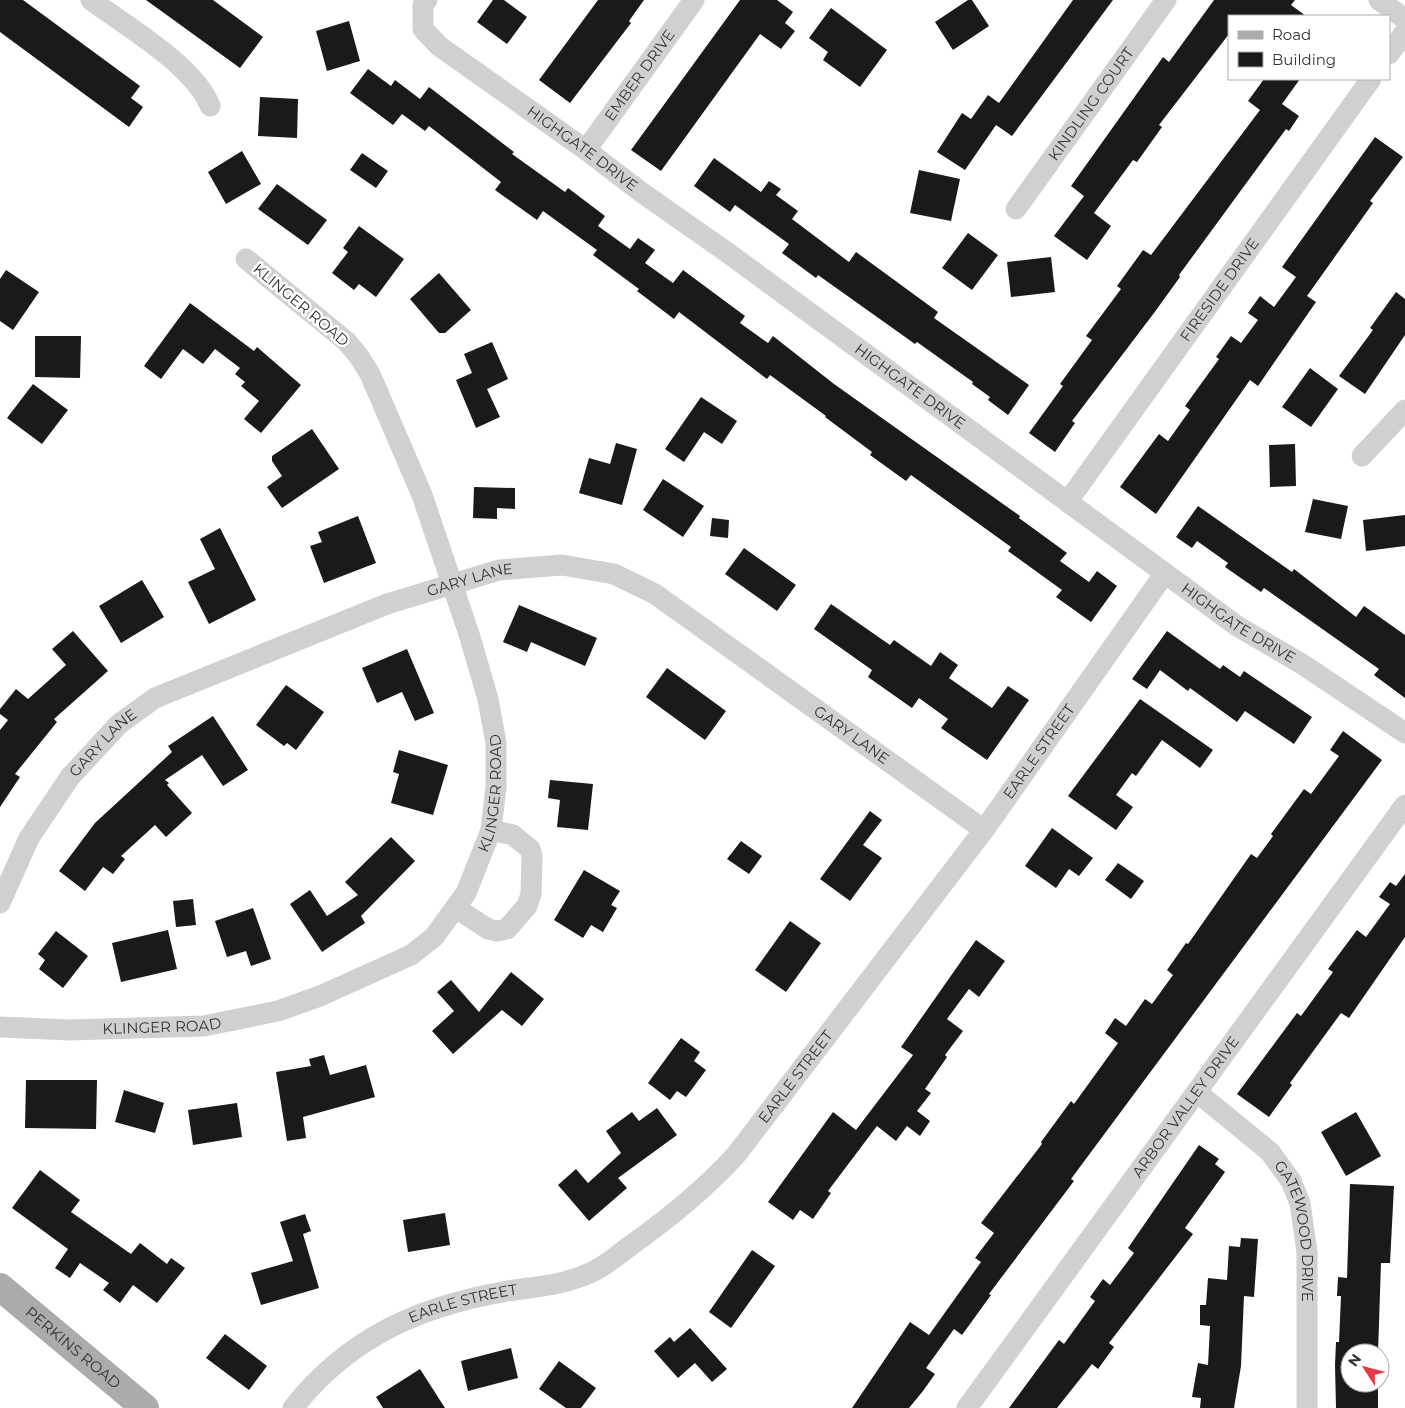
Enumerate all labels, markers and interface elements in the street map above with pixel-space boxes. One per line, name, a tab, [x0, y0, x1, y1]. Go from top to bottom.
legend	[1228, 15, 1390, 80]
text: Road	[1272, 25, 1311, 44]
street label: EMBER DRIVE	[600, 26, 679, 125]
street label: KINDLING COURT	[1044, 43, 1138, 164]
text: Building	[1272, 50, 1336, 69]
street label: HIGHGATE DRIVE	[523, 101, 642, 195]
street label: FIRESIDE DRIVE	[1176, 234, 1263, 345]
street label: KLINGER ROAD	[250, 259, 353, 350]
street label: HIGHGATE DRIVE	[851, 339, 970, 433]
street label: GARY LANE	[424, 559, 513, 600]
street label: HIGHGATE DRIVE	[1178, 578, 1299, 667]
street label: EARLE STREET	[999, 700, 1079, 803]
street label: GARY LANE	[810, 701, 893, 768]
street label: GARY LANE	[65, 705, 140, 781]
street label: KLINGER ROAD	[473, 733, 505, 855]
street label: KLINGER ROAD	[102, 1013, 223, 1038]
street label: EARLE STREET	[754, 1026, 837, 1127]
street label: ARBOR VALLEY DRIVE	[1128, 1032, 1243, 1181]
street label: GATEWOOD DRIVE	[1270, 1157, 1317, 1302]
street label: EARLE STREET	[405, 1280, 519, 1327]
street label: PERKINS ROAD	[22, 1302, 125, 1393]
north arrow	[1340, 1343, 1390, 1393]
text: N	[1344, 1350, 1365, 1370]

